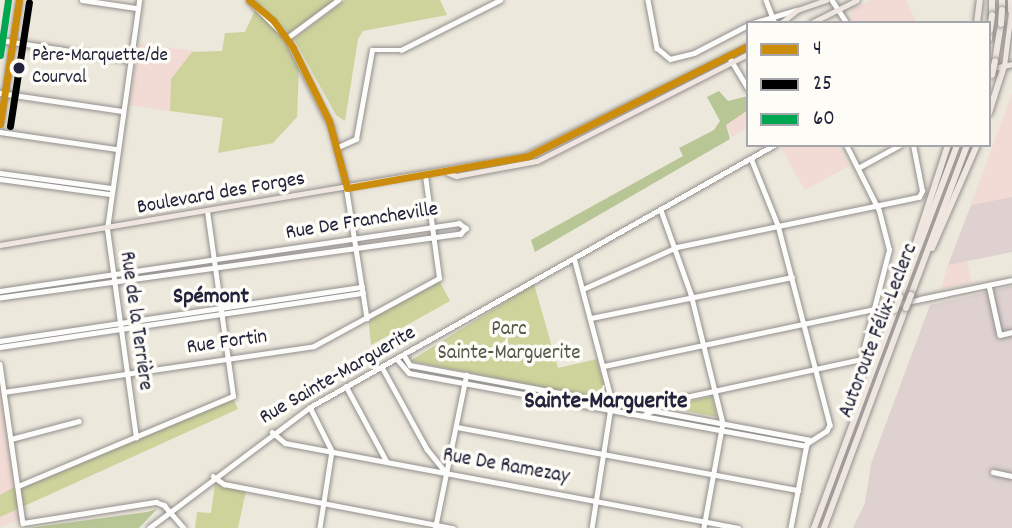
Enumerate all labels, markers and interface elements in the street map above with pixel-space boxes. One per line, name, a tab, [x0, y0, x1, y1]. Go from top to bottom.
legend	[746, 21, 991, 147]
text: 4	[813, 35, 822, 65]
place label: Père-Marquette/de Courval	[32, 46, 168, 90]
marker: Père-Marquette/de Courval	[12, 61, 26, 75]
text: 25	[813, 70, 832, 100]
text: 60	[813, 105, 835, 135]
street label: Boulevard des Forges	[135, 167, 307, 221]
street label: Rue De Francheville	[284, 198, 440, 246]
street label: Autoroute Félix-Leclerc	[834, 240, 924, 422]
street label: Rue de la Terrière	[113, 250, 157, 392]
district label: Spémont	[173, 284, 249, 312]
park label: Parc Sainte-Marguerite	[438, 317, 580, 367]
street label: Rue Sainte-Marguerite	[255, 321, 421, 431]
street label: Rue Fortin	[185, 325, 269, 361]
district label: Sainte-Marguerite	[524, 389, 688, 417]
street label: Rue De Ramezay	[441, 443, 571, 491]

